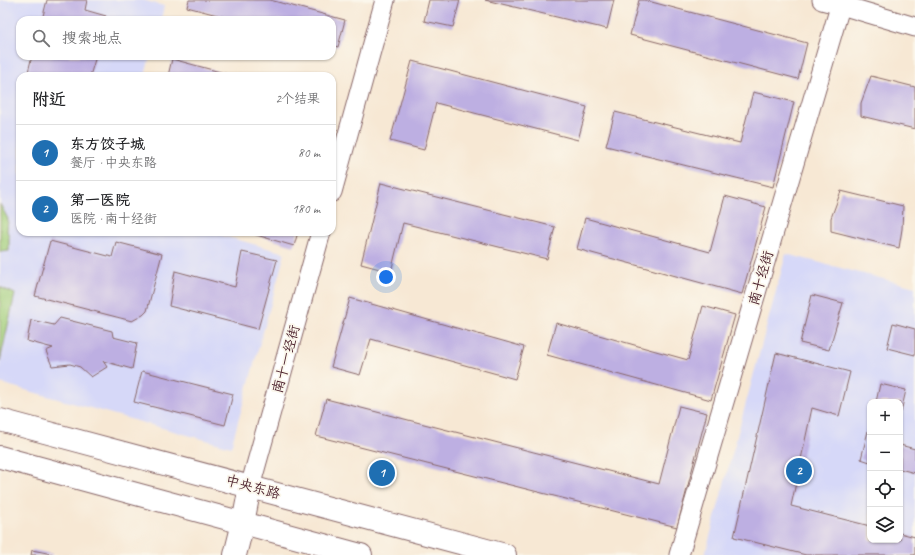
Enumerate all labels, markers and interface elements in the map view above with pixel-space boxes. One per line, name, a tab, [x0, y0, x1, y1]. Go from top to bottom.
search box	[16, 16, 336, 60]
icon: search	[30, 27, 52, 49]
text: 搜索地点	[62, 29, 122, 48]
text: 附近	[32, 89, 66, 110]
text: 2个结果	[275, 91, 320, 107]
text: 东方饺子城	[70, 135, 145, 154]
text: 1	[42, 145, 48, 161]
text: 80 m	[298, 145, 320, 161]
text: 餐厅 · 中央东路	[70, 155, 157, 171]
text: 第一医院	[70, 191, 130, 210]
text: 2	[42, 201, 48, 217]
text: 180 m	[292, 201, 320, 217]
text: 医院 · 南十经街	[70, 211, 157, 227]
street label: 南十经街	[745, 249, 777, 307]
your location	[376, 267, 396, 287]
street label: 南十一经街	[269, 323, 303, 395]
map controls	[867, 399, 903, 543]
button: +	[867, 399, 903, 435]
button: −	[867, 435, 903, 471]
pin: 2	[786, 456, 812, 486]
pin: 1	[369, 458, 395, 488]
button: locate	[867, 471, 903, 507]
street label: 中央东路	[224, 472, 282, 502]
button: layers	[867, 507, 903, 543]

